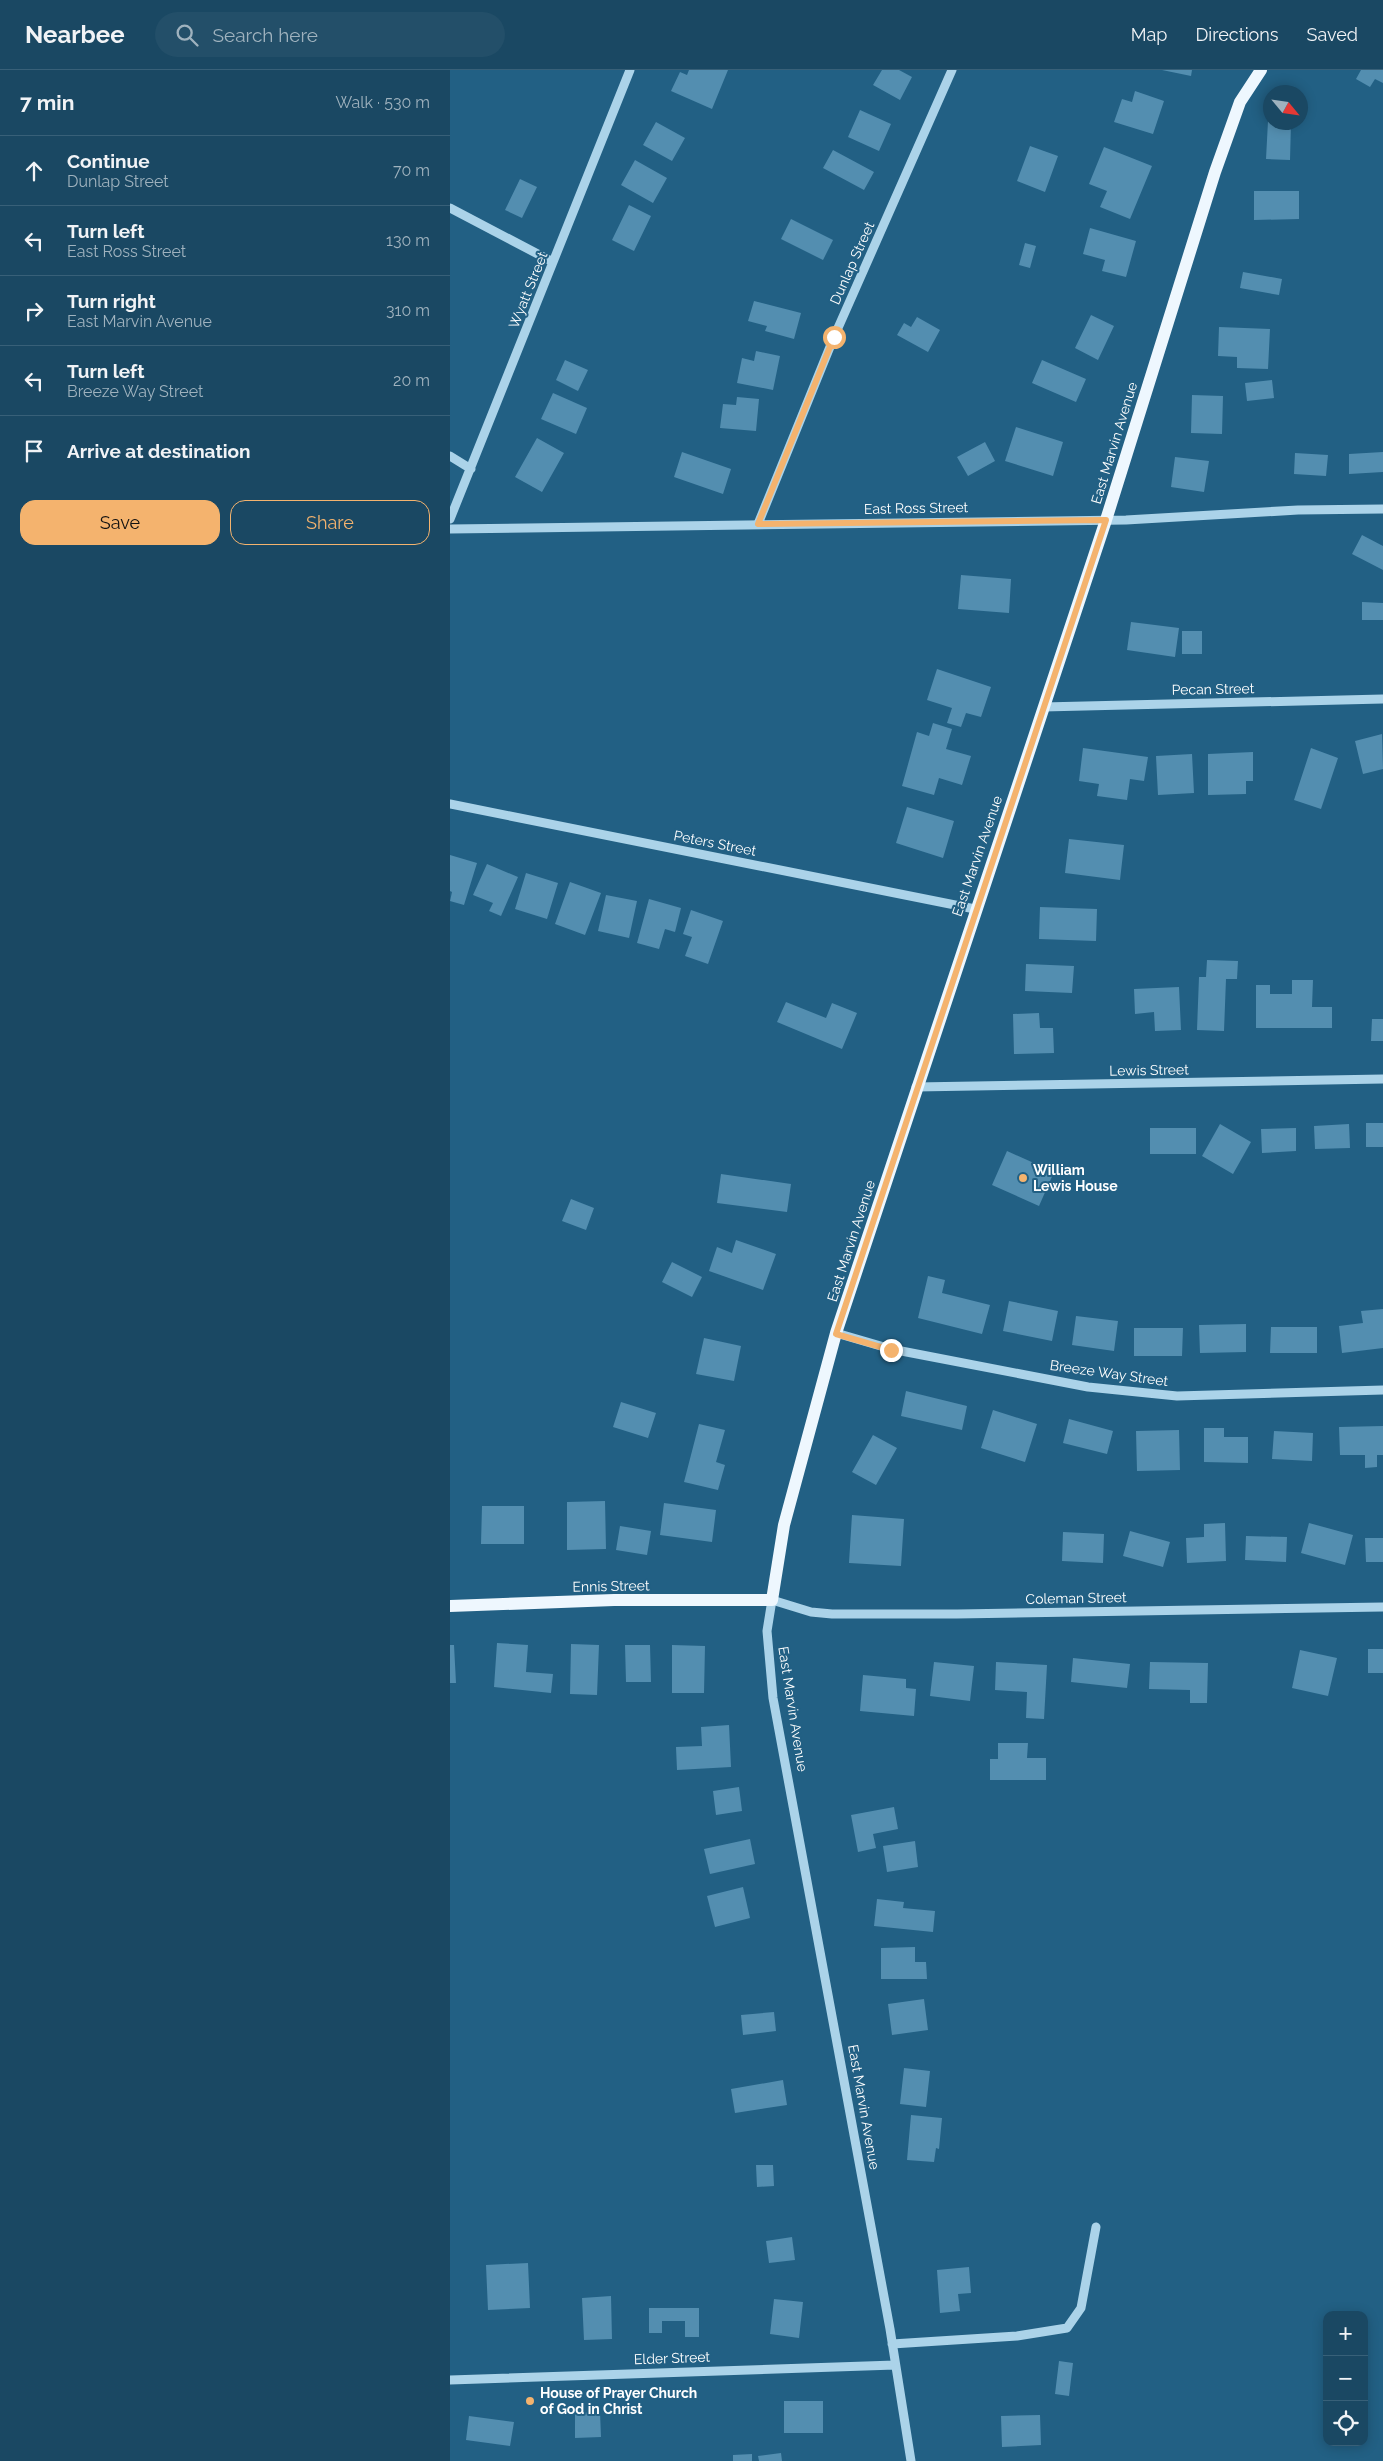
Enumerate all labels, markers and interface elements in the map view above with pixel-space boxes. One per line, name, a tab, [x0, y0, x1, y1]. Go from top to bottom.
search box	[155, 12, 505, 57]
text: Nearbee	[25, 20, 125, 49]
icon: search	[173, 21, 201, 49]
text: Search here	[213, 24, 318, 46]
text: Map	[1131, 24, 1167, 45]
text: Directions	[1195, 24, 1279, 45]
text: Saved	[1307, 24, 1358, 45]
north arrow	[1263, 85, 1308, 130]
text: 7 min	[20, 90, 74, 115]
text: Walk · 530 m	[336, 93, 430, 112]
text: Continue	[67, 150, 150, 172]
icon: ahead	[20, 157, 48, 185]
text: 70 m	[393, 161, 430, 180]
text: Dunlap Street	[67, 172, 169, 191]
street label: Dunlap Street	[827, 219, 878, 307]
text: Turn left	[67, 220, 144, 242]
icon: left	[20, 227, 48, 255]
text: 130 m	[386, 231, 430, 250]
text: East Ross Street	[67, 242, 186, 261]
street label: Wyatt Street	[505, 249, 551, 331]
text: Turn right	[67, 290, 156, 312]
icon: right	[20, 297, 48, 325]
text: 310 m	[386, 301, 430, 320]
text: East Marvin Avenue	[67, 312, 212, 331]
route start	[823, 326, 846, 349]
text: Turn left	[67, 360, 144, 382]
icon: left	[20, 367, 48, 395]
text: 20 m	[393, 371, 430, 390]
street label: East Marvin Avenue	[1088, 380, 1140, 506]
text: Breeze Way Street	[67, 382, 203, 401]
icon: arrive	[20, 437, 48, 465]
text: Arrive at destination	[67, 440, 251, 462]
street label: East Ross Street	[864, 499, 969, 517]
button: Save	[20, 500, 220, 545]
button: Share	[230, 500, 430, 545]
street label: Pecan Street	[1172, 680, 1255, 698]
street label: East Marvin Avenue	[949, 793, 1005, 919]
street label: Peters Street	[672, 827, 758, 859]
street label: Lewis Street	[1109, 1061, 1189, 1079]
place label: William Lewis House	[1033, 1162, 1118, 1194]
marker: William Lewis House	[1017, 1172, 1029, 1184]
street label: East Marvin Avenue	[824, 1178, 878, 1304]
route end	[880, 1339, 903, 1362]
street label: Breeze Way Street	[1049, 1357, 1169, 1389]
street label: Ennis Street	[572, 1577, 650, 1595]
street label: Coleman Street	[1025, 1589, 1127, 1607]
street label: East Marvin Avenue	[775, 1645, 811, 1773]
street label: East Marvin Avenue	[845, 2043, 883, 2171]
map controls	[1323, 2311, 1368, 2446]
button: +	[1323, 2311, 1368, 2356]
street label: Elder Street	[634, 2349, 711, 2367]
button: −	[1323, 2356, 1368, 2401]
place label: House of Prayer Church of God in Christ	[540, 2385, 697, 2417]
marker: House of Prayer Church of God in Christ	[524, 2395, 536, 2407]
button: locate	[1323, 2401, 1368, 2446]

